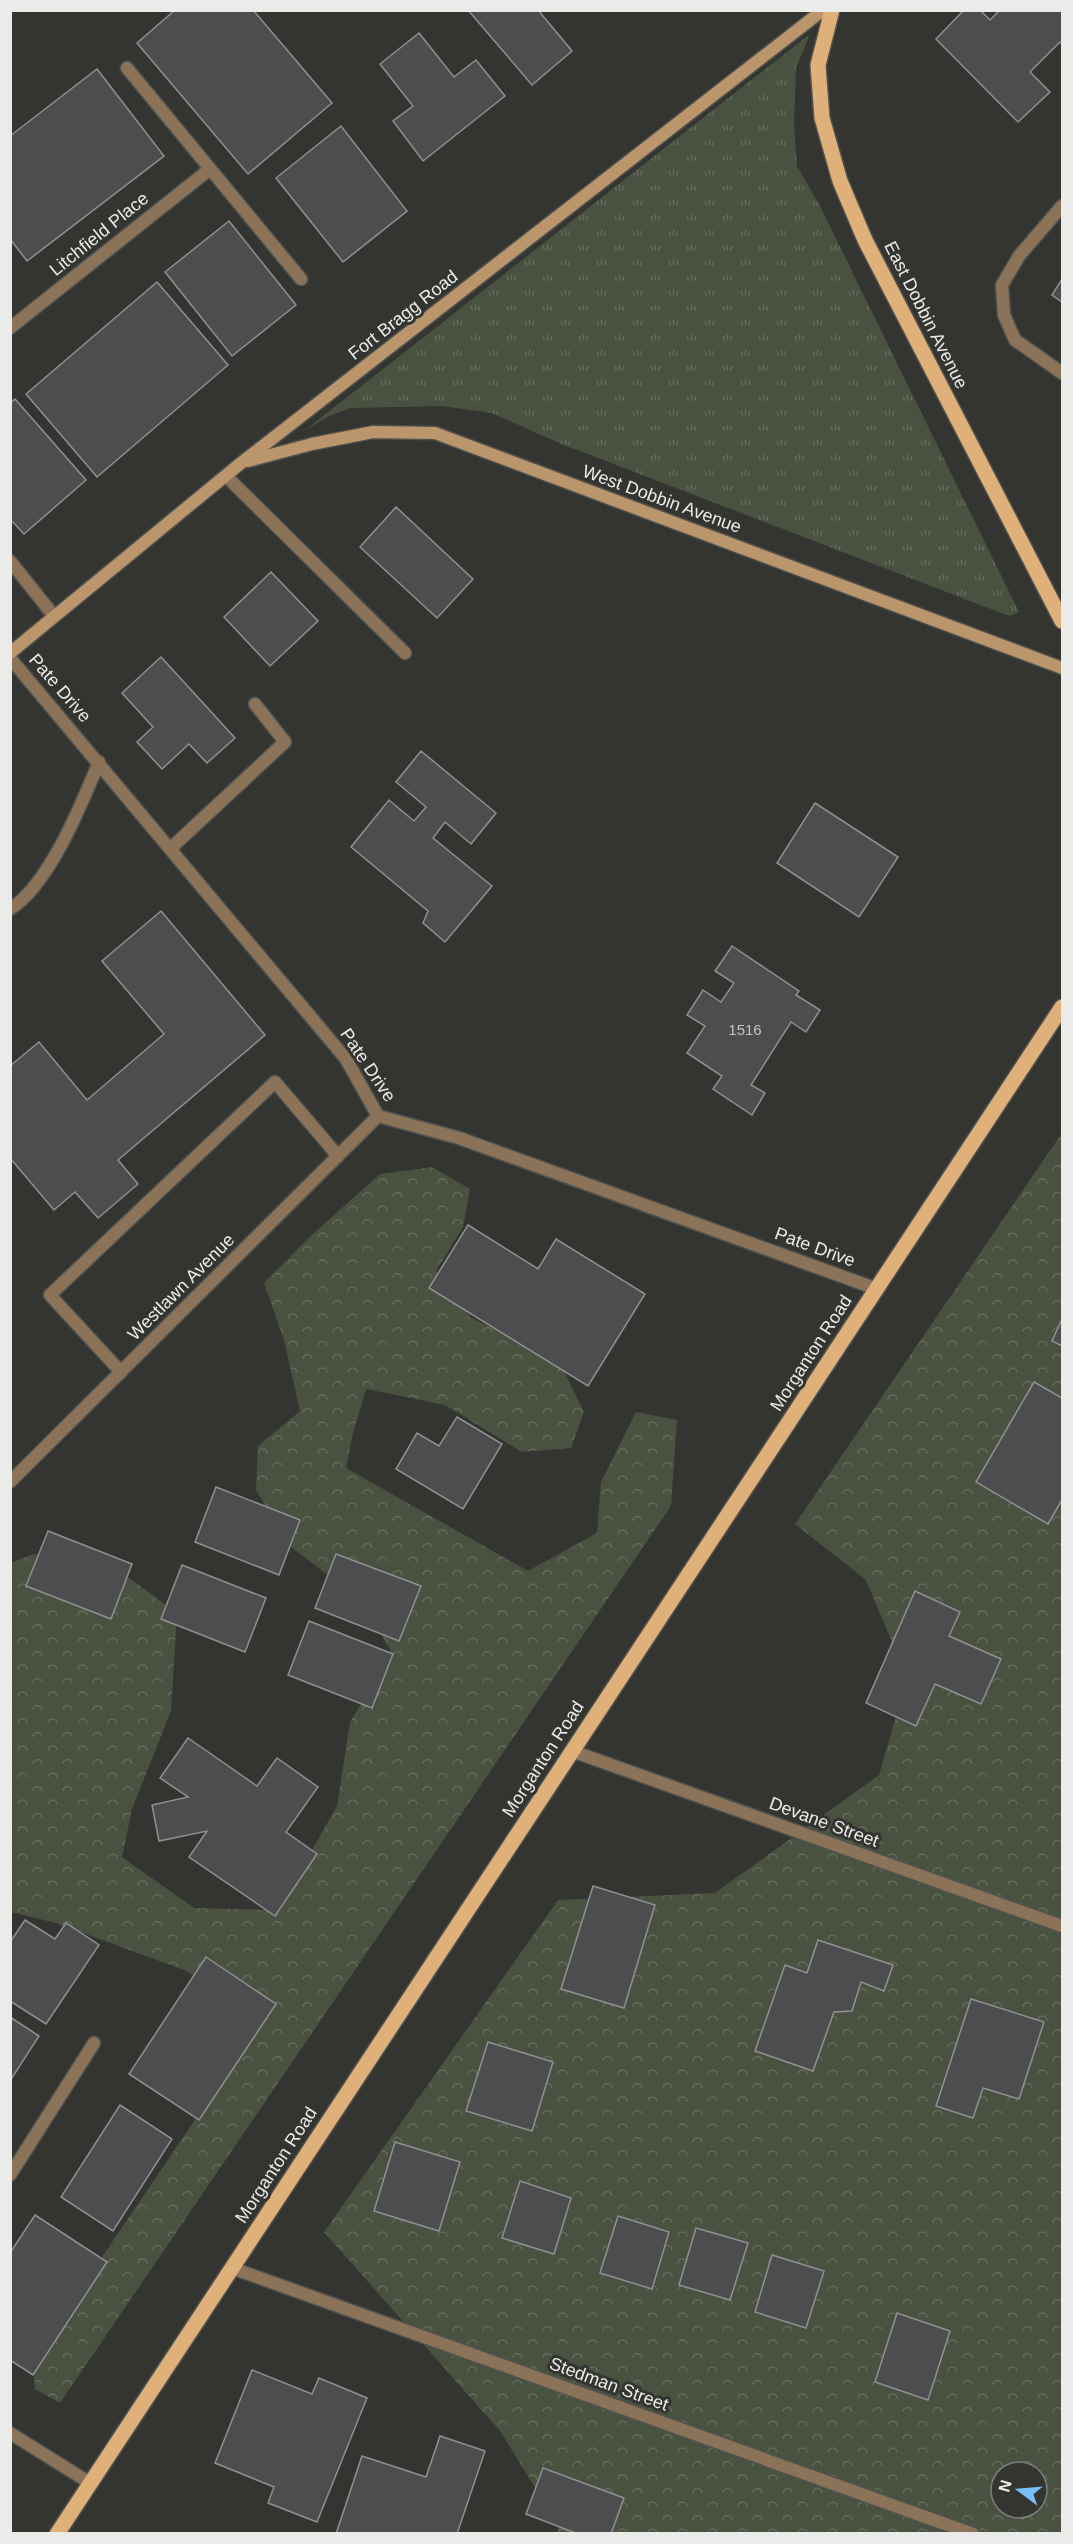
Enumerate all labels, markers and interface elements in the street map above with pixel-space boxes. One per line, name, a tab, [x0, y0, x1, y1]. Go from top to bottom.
street label: Litchfield Place	[46, 188, 152, 280]
street label: East Dobbin Avenue	[880, 238, 972, 392]
street label: Fort Bragg Road	[344, 266, 462, 364]
street label: West Dobbin Avenue	[580, 461, 744, 537]
street label: Pate Drive	[25, 650, 95, 726]
house number: 1516	[728, 1021, 762, 1038]
street label: Pate Drive	[336, 1025, 400, 1105]
street label: Pate Drive	[772, 1223, 858, 1271]
street label: Westlawn Avenue	[124, 1230, 238, 1344]
street label: Morganton Road	[766, 1291, 856, 1415]
street label: Morganton Road	[498, 1697, 588, 1821]
street label: Devane Street	[767, 1793, 881, 1851]
street label: Morganton Road	[231, 2103, 321, 2227]
street label: Stedman Street	[547, 2353, 671, 2415]
north arrow	[989, 2460, 1049, 2520]
text: N	[995, 2478, 1015, 2494]

